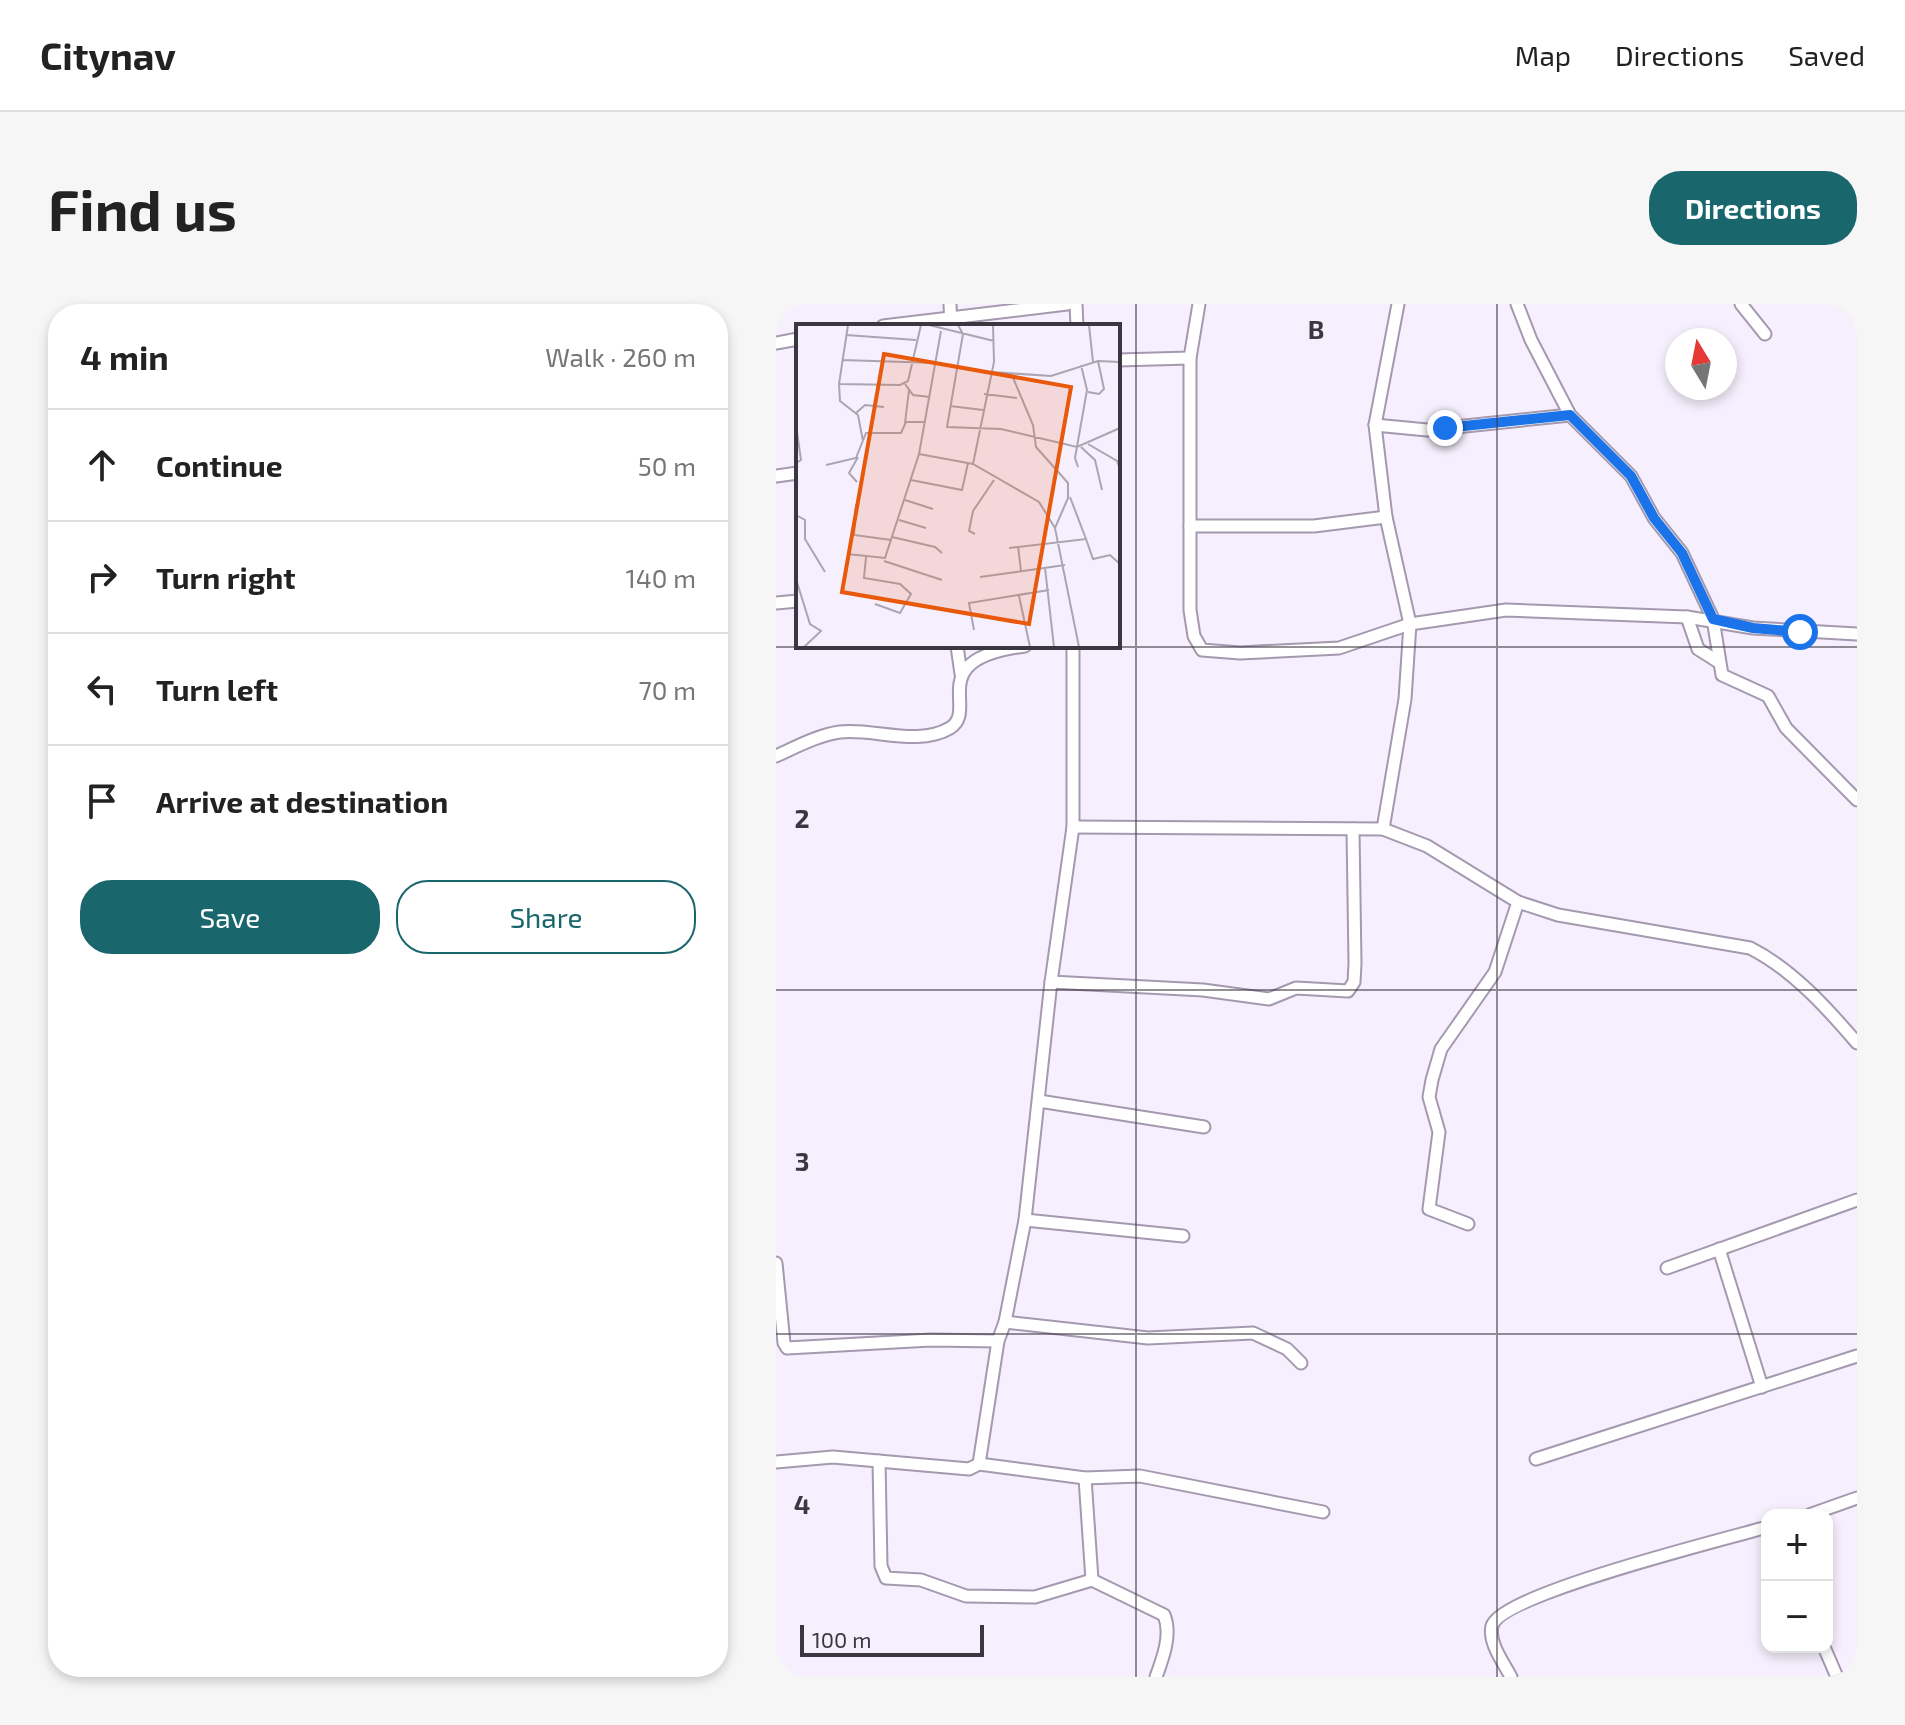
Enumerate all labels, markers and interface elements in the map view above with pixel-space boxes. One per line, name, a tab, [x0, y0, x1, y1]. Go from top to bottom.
text: Citynav	[40, 32, 176, 78]
text: Map	[1515, 38, 1571, 72]
text: Directions	[1615, 38, 1744, 72]
text: Saved	[1788, 38, 1865, 72]
button: Directions	[1649, 171, 1857, 245]
text: Find us	[48, 175, 237, 242]
text: B	[1308, 313, 1324, 344]
inset map	[796, 324, 1120, 648]
north arrow	[1665, 328, 1737, 400]
text: 4 min	[80, 336, 169, 377]
text: Walk · 260 m	[545, 341, 696, 372]
route end	[1427, 410, 1463, 446]
icon: ahead	[80, 443, 124, 487]
text: Continue	[156, 447, 283, 483]
text: 50 m	[638, 450, 696, 481]
icon: right	[80, 555, 124, 599]
text: Turn right	[156, 559, 296, 595]
text: 140 m	[625, 562, 696, 593]
route start	[1782, 614, 1818, 650]
icon: left	[80, 667, 124, 711]
text: Turn left	[156, 671, 278, 707]
text: 70 m	[638, 674, 696, 705]
icon: arrive	[80, 779, 124, 823]
text: Arrive at destination	[156, 783, 448, 819]
text: 2	[794, 802, 810, 833]
button: Save	[80, 880, 380, 954]
button: Share	[396, 880, 696, 954]
text: 3	[795, 1145, 809, 1176]
text: 4	[794, 1488, 810, 1519]
map controls	[1761, 1509, 1833, 1653]
button: +	[1761, 1509, 1833, 1581]
button: −	[1761, 1581, 1833, 1653]
scale bar	[800, 1621, 984, 1657]
text: 100 m	[812, 1626, 871, 1652]

